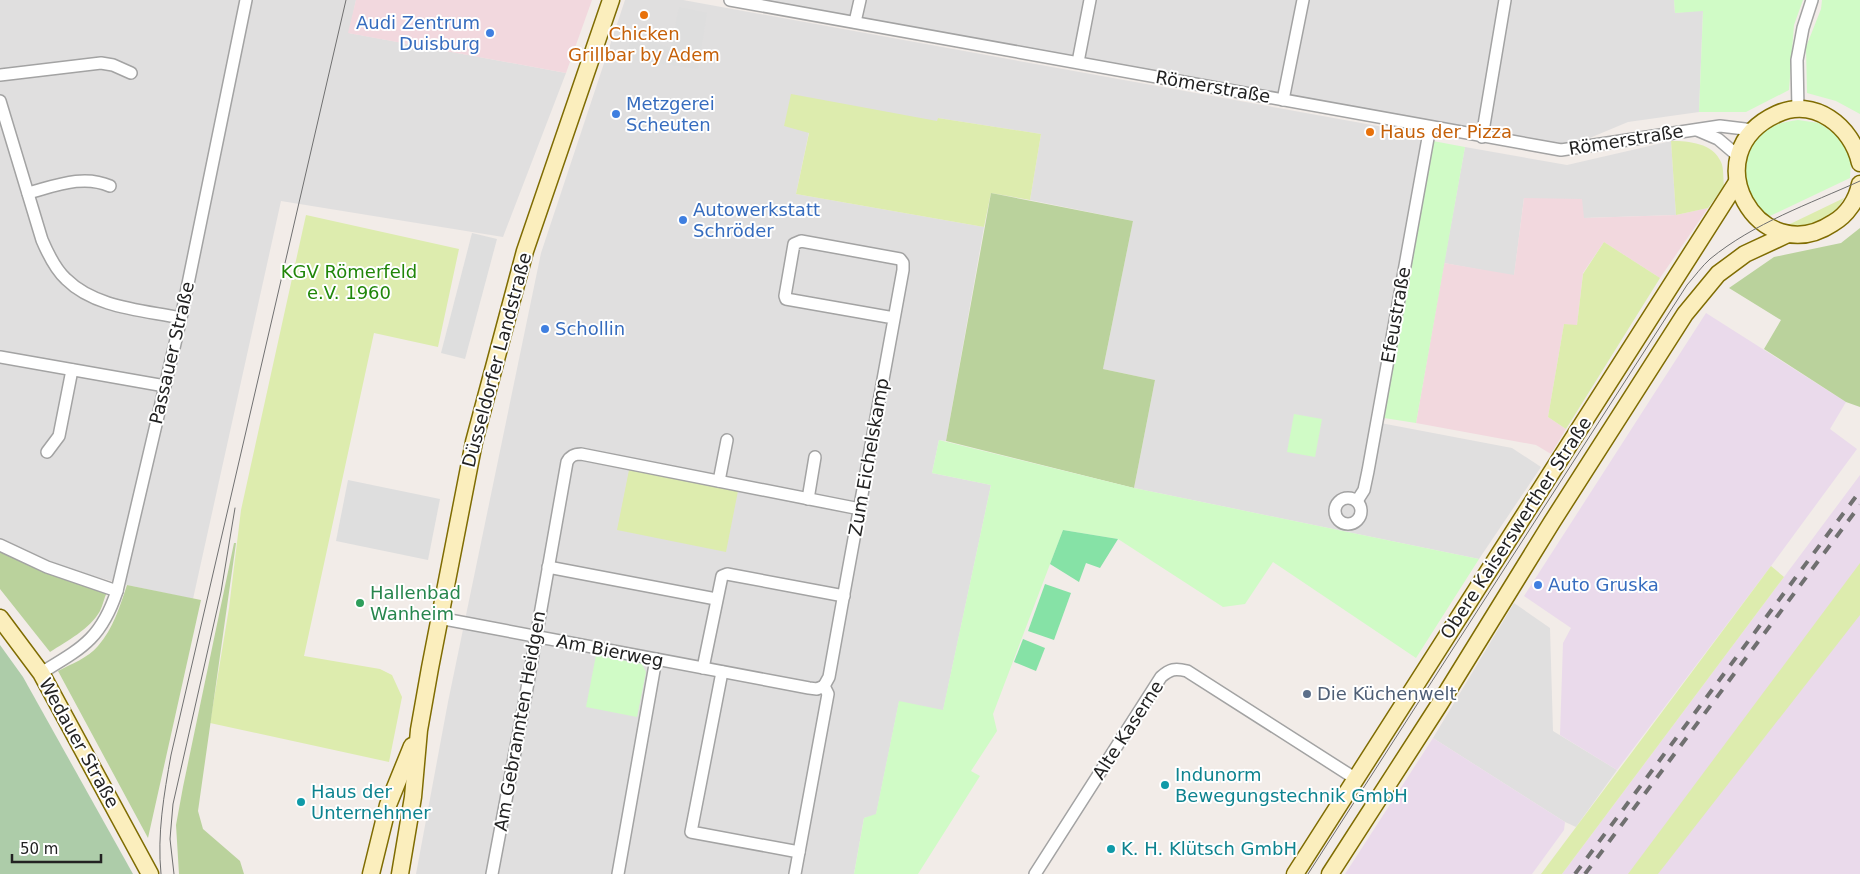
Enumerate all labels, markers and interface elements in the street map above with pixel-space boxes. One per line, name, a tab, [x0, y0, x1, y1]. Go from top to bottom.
marker: Chicken Grillbar by Adem	[638, 9, 650, 21]
place label: Audi Zentrum Duisburg	[356, 12, 480, 54]
place label: Chicken Grillbar by Adem	[568, 23, 720, 65]
marker: Audi Zentrum Duisburg	[484, 27, 496, 39]
street label: Römerstraße	[1154, 66, 1272, 107]
place label: Metzgerei Scheuten	[626, 93, 715, 135]
marker: Metzgerei Scheuten	[610, 108, 622, 120]
street label: Römerstraße	[1567, 120, 1685, 159]
place label: Haus der Pizza	[1380, 121, 1512, 142]
marker: Haus der Pizza	[1364, 126, 1376, 138]
place label: Autowerkstatt Schröder	[693, 199, 820, 241]
marker: Autowerkstatt Schröder	[677, 214, 689, 226]
street label: Düsseldorfer Landstraße	[458, 250, 535, 470]
park label: KGV Römerfeld e.V. 1960	[281, 261, 417, 303]
street label: Efeustraße	[1377, 265, 1414, 365]
street label: Passauer Straße	[145, 279, 198, 426]
place label: Schollin	[555, 318, 625, 339]
marker: Schollin	[539, 323, 551, 335]
street label: Zum Eichelskamp	[844, 376, 893, 538]
street label: Obere Kaiserswerther Straße	[1436, 413, 1595, 643]
place label: Auto Gruska	[1548, 574, 1659, 595]
marker: Auto Gruska	[1532, 579, 1544, 591]
place label: Hallenbad Wanheim	[370, 582, 461, 624]
marker: Hallenbad Wanheim	[354, 597, 366, 609]
street label: Am Gebrannten Heidgen	[490, 609, 549, 833]
street label: Am Bierweg	[555, 630, 665, 671]
street label: Wedauer Straße	[35, 674, 124, 811]
street label: Alte Kaserne	[1088, 676, 1167, 783]
place label: Die Küchenwelt	[1317, 683, 1457, 704]
marker: Die Küchenwelt	[1301, 688, 1313, 700]
place label: Indunorm Bewegungstechnik GmbH	[1175, 764, 1408, 806]
marker: Indunorm Bewegungstechnik GmbH	[1159, 779, 1171, 791]
place label: Haus der Unternehmer	[311, 781, 431, 823]
marker: Haus der Unternehmer	[295, 796, 307, 808]
scale bar	[12, 832, 101, 864]
place label: K. H. Klütsch GmbH	[1121, 838, 1297, 859]
text: 50 m	[20, 840, 58, 858]
marker: K. H. Klütsch GmbH	[1105, 843, 1117, 855]

